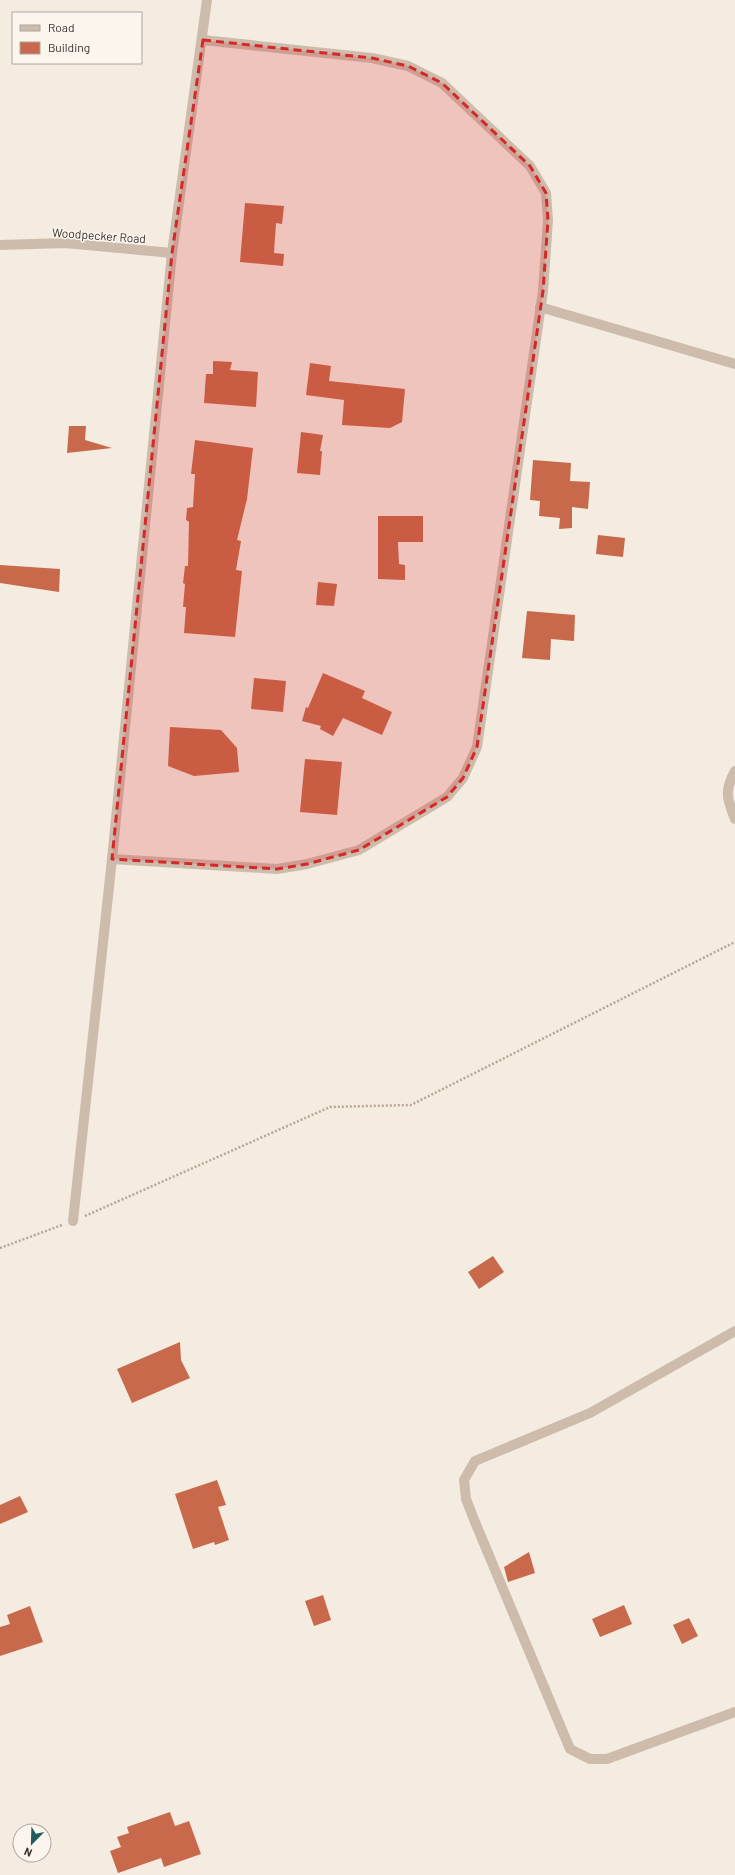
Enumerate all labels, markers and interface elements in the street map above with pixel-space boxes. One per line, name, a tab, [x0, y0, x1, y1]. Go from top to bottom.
legend	[12, 12, 142, 64]
text: Road	[48, 20, 75, 34]
text: Building	[48, 40, 90, 54]
street label: Woodpecker Road	[52, 225, 146, 245]
north arrow	[12, 1823, 52, 1863]
text: N	[22, 1845, 34, 1860]

